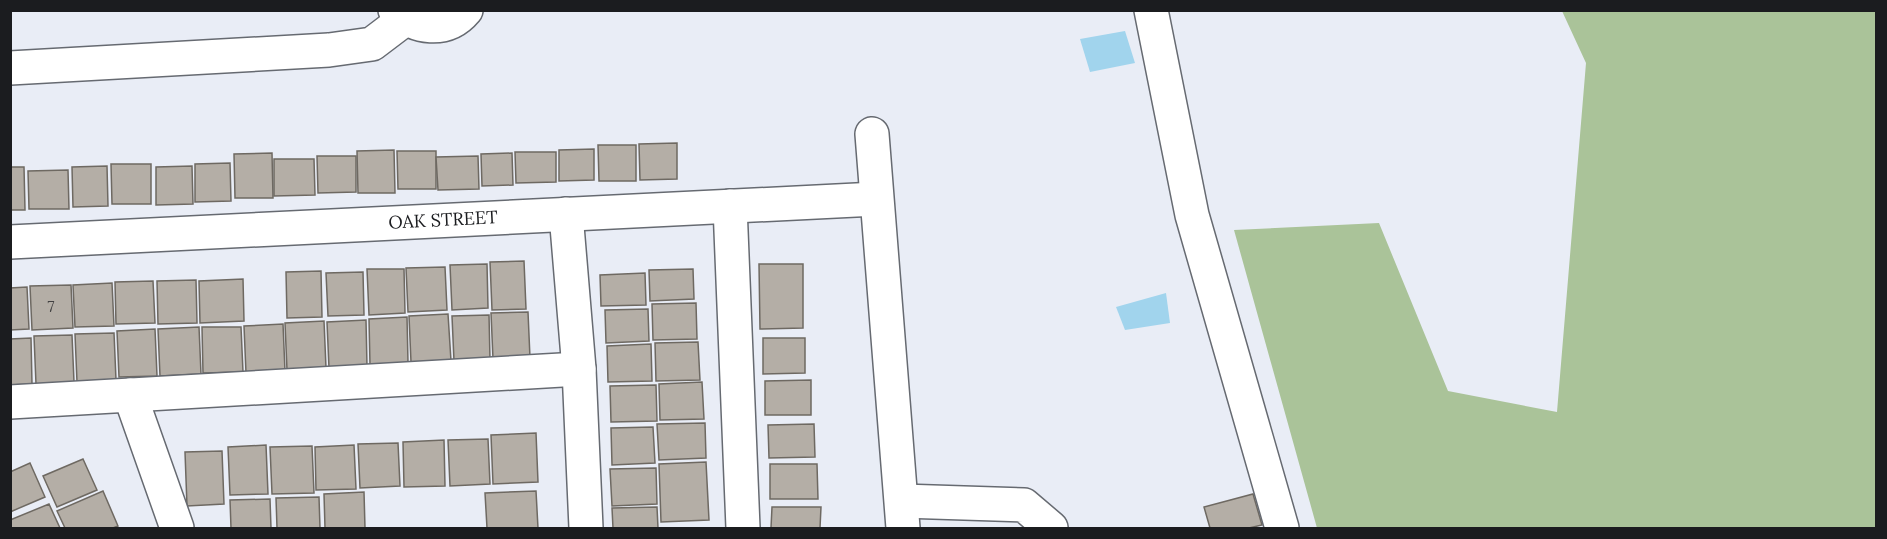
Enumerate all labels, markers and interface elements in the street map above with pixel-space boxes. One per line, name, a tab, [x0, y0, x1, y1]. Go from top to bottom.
street label: OAK STREET	[388, 205, 499, 234]
house number: 7	[48, 297, 55, 316]

